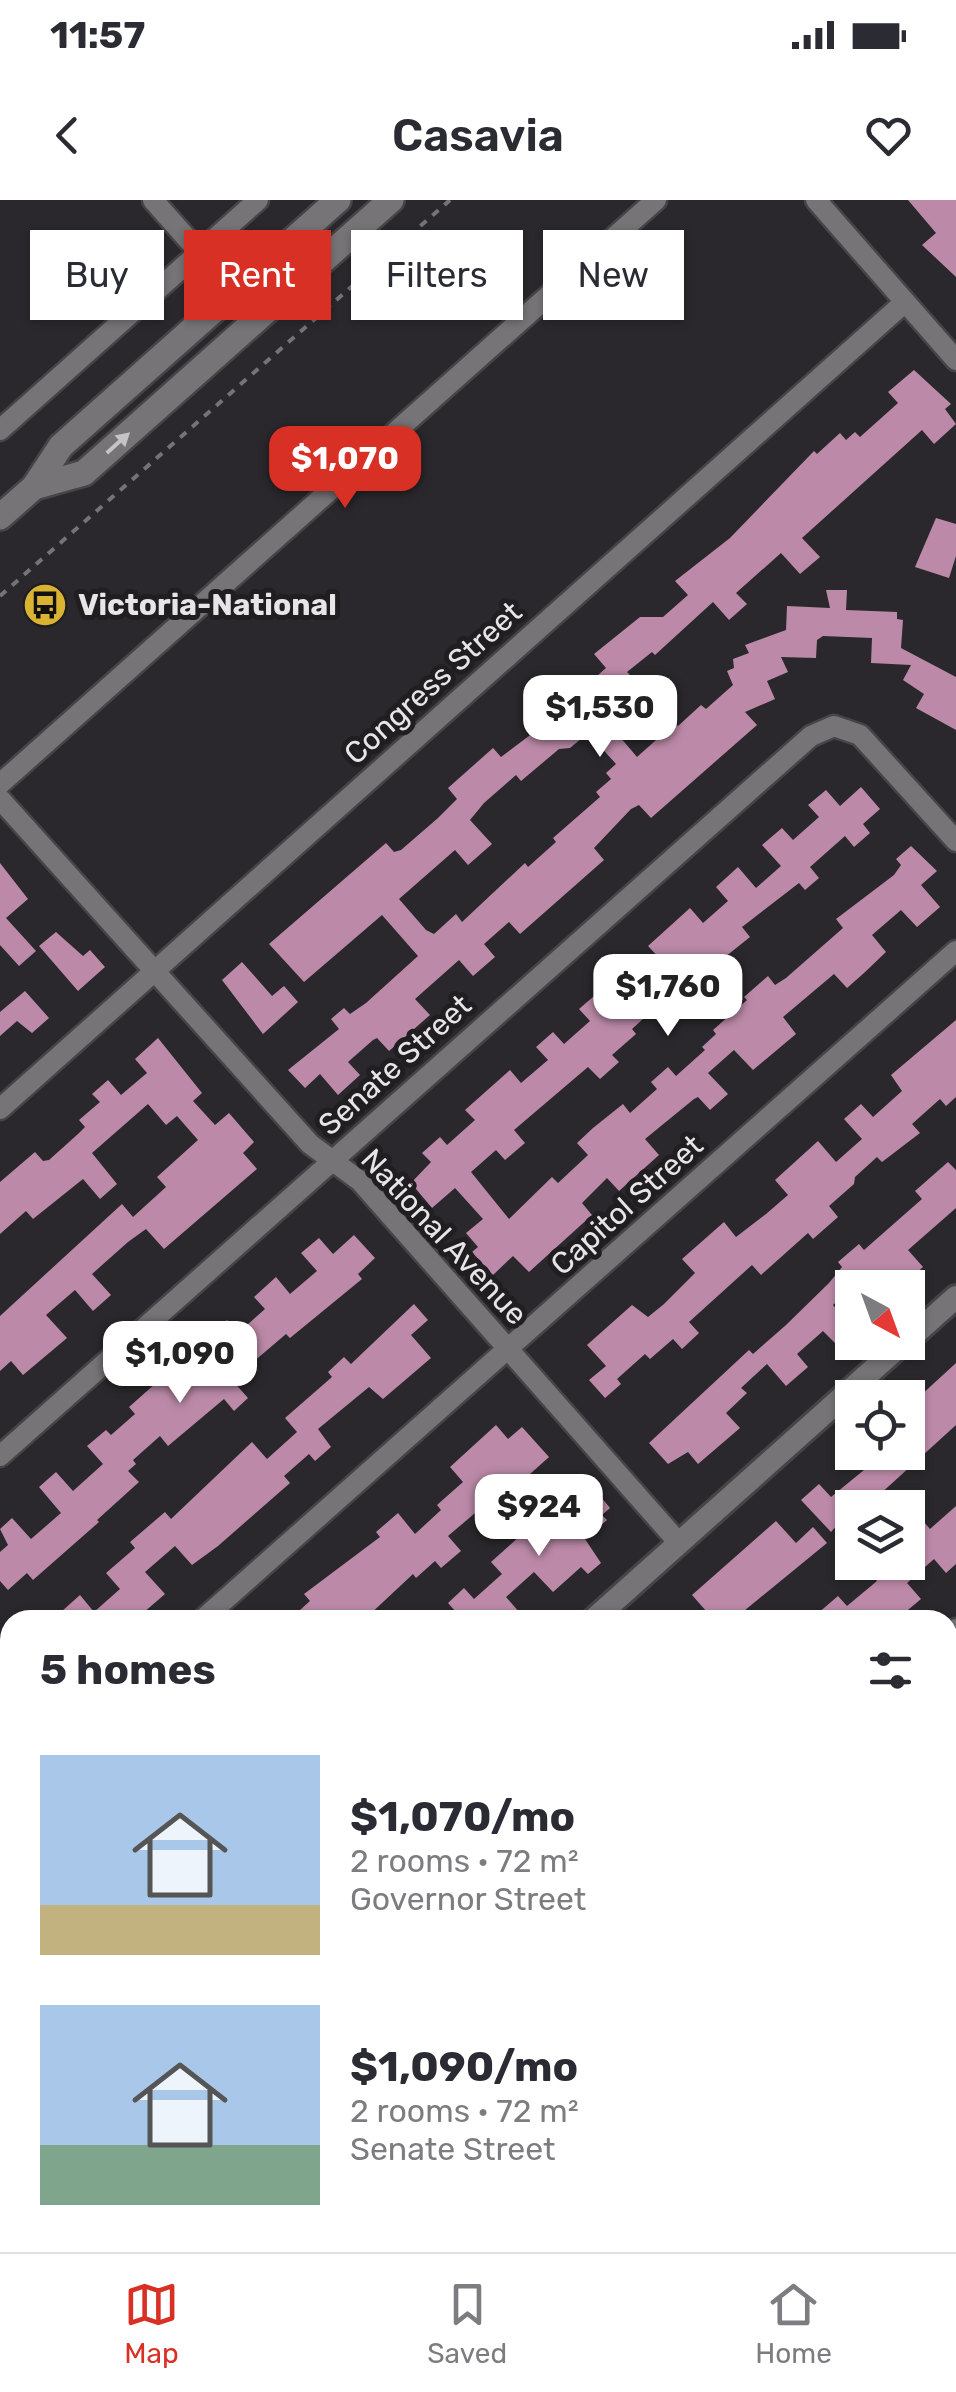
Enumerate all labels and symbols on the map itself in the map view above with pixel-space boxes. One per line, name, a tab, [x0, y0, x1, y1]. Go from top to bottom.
pin: $1,070	[264, 426, 426, 511]
one-way arrow	[106, 432, 130, 455]
bus stop icon: Victoria-National	[22, 582, 68, 628]
place label: Victoria-National	[78, 587, 337, 623]
street label: Congress Street	[337, 594, 529, 772]
pin: $1,530	[519, 675, 681, 760]
pin: $1,760	[587, 954, 749, 1039]
street label: Senate Street	[311, 987, 479, 1143]
street label: Capitol Street	[544, 1127, 711, 1283]
street label: National Avenue	[353, 1142, 535, 1332]
north arrow	[835, 1270, 925, 1360]
pin: $1,090	[99, 1321, 261, 1406]
pin: $924	[480, 1474, 598, 1559]

